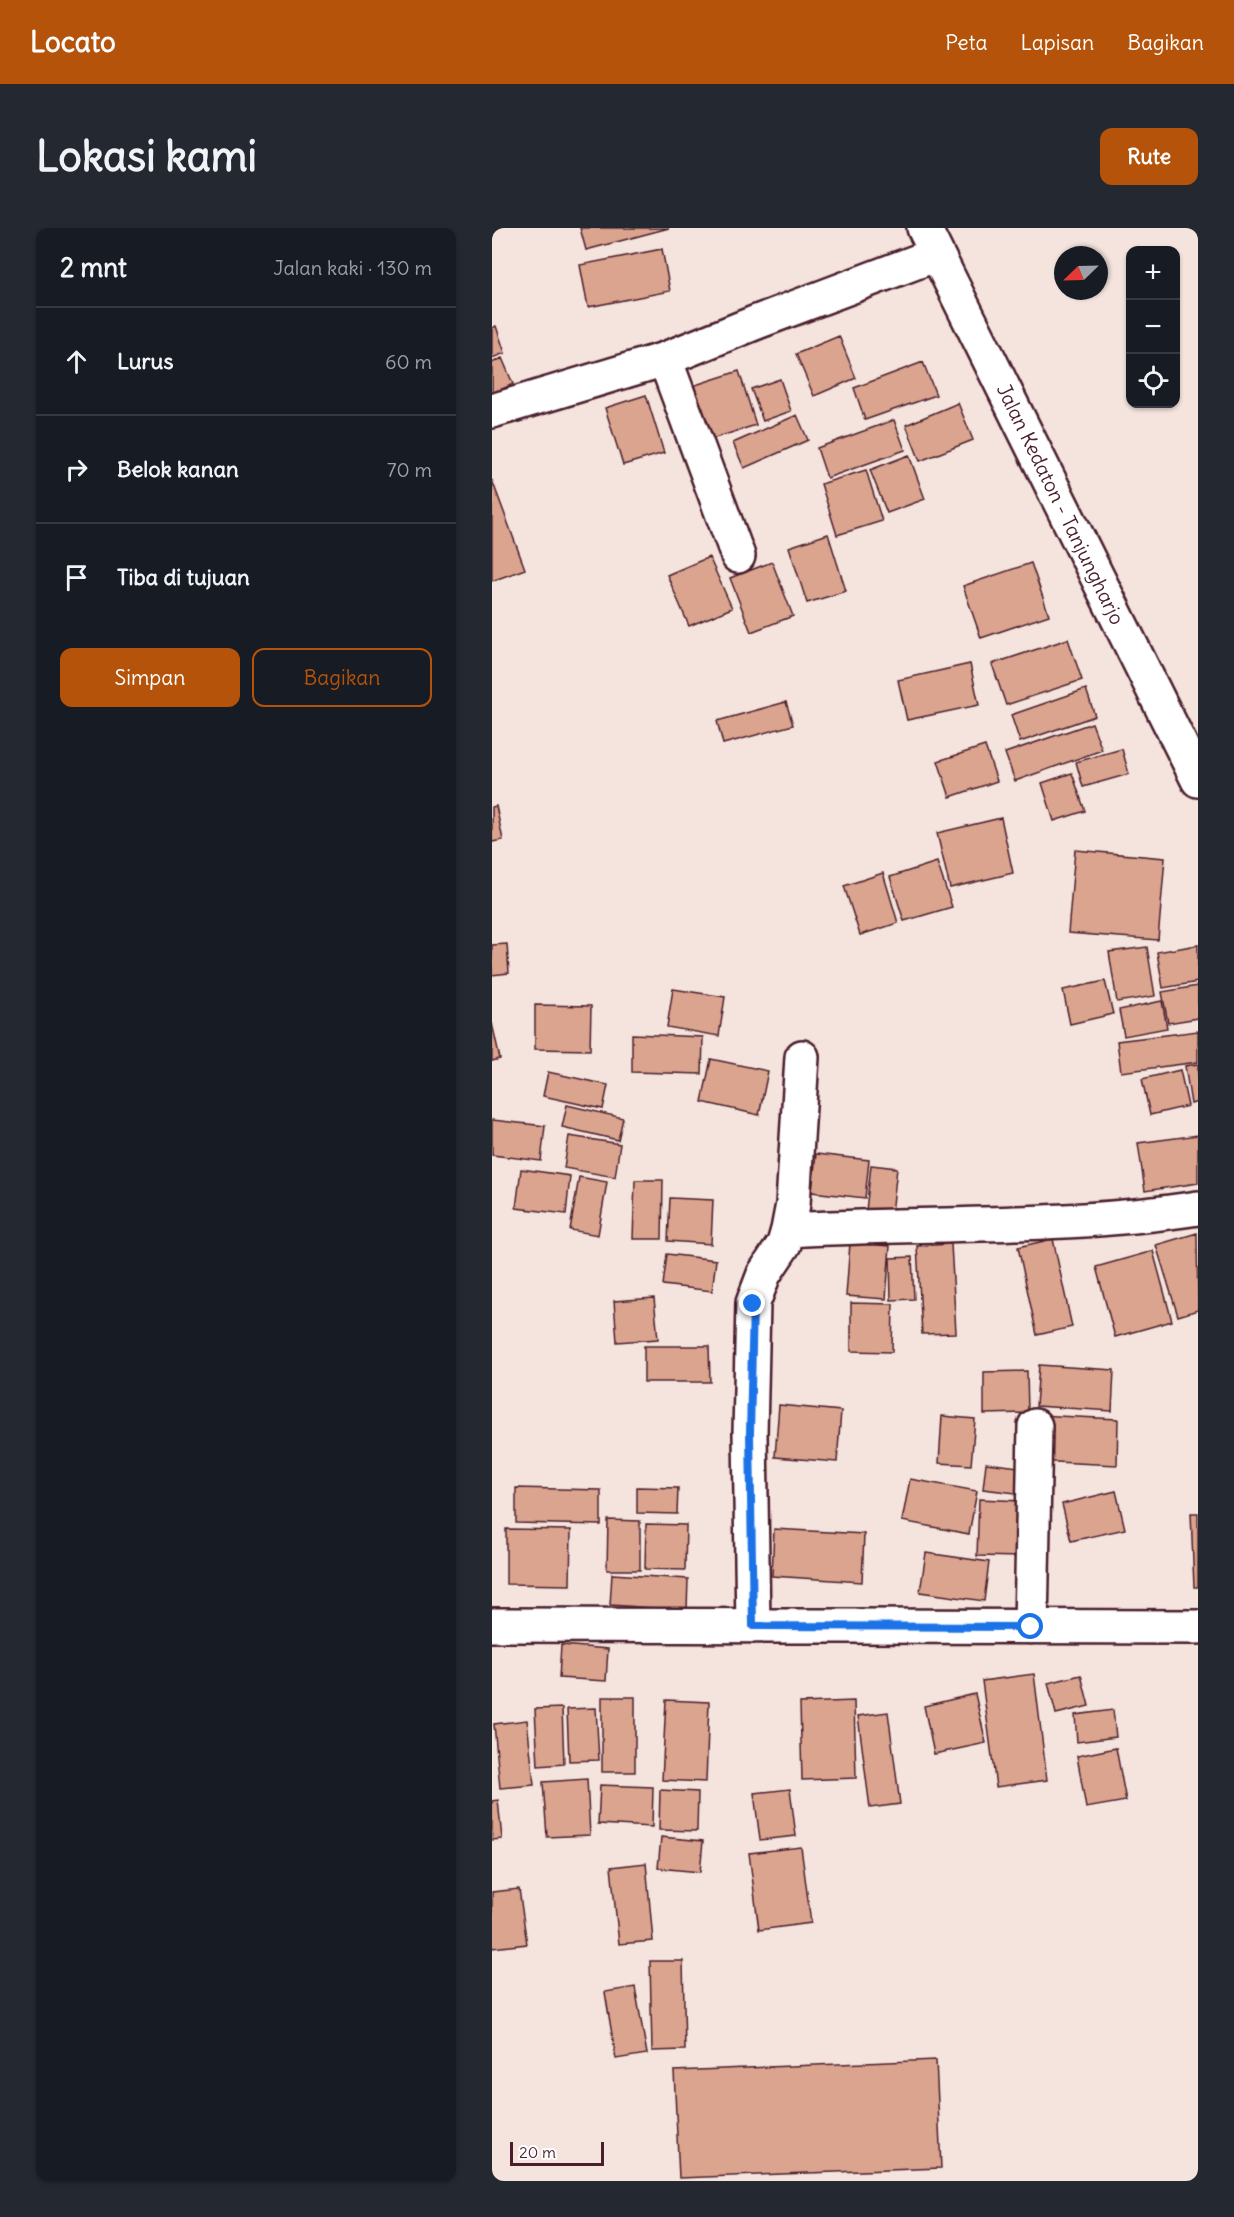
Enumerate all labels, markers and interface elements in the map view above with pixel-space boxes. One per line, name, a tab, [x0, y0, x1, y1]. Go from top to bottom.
text: Locato	[30, 24, 116, 60]
text: Peta	[945, 29, 988, 56]
text: Lapisan	[1021, 29, 1094, 56]
text: Bagikan	[1127, 29, 1204, 56]
button: Rute	[1100, 128, 1198, 185]
text: Lokasi kami	[36, 130, 257, 182]
north arrow	[1054, 246, 1108, 300]
map controls	[1126, 246, 1180, 408]
button: +	[1126, 246, 1180, 300]
text: 2 mnt	[60, 251, 127, 284]
text: Jalan kaki · 130 m	[273, 255, 432, 280]
button: −	[1126, 300, 1180, 354]
icon: ahead	[60, 345, 93, 378]
text: Lurus	[117, 347, 173, 375]
text: 60 m	[385, 349, 432, 374]
button: locate	[1126, 354, 1180, 408]
street label: Jalan Kedaton - Tanjungharjo	[992, 379, 1130, 629]
icon: right	[60, 453, 93, 486]
text: Belok kanan	[117, 455, 239, 483]
text: 70 m	[387, 457, 432, 482]
icon: arrive	[60, 561, 93, 594]
text: Tiba di tujuan	[117, 563, 250, 591]
button: Simpan	[60, 648, 240, 707]
button: Bagikan	[252, 648, 432, 707]
route end	[739, 1290, 765, 1316]
route start	[1017, 1613, 1043, 1639]
scale bar	[510, 2139, 604, 2166]
text: 20 m	[519, 2142, 556, 2162]

